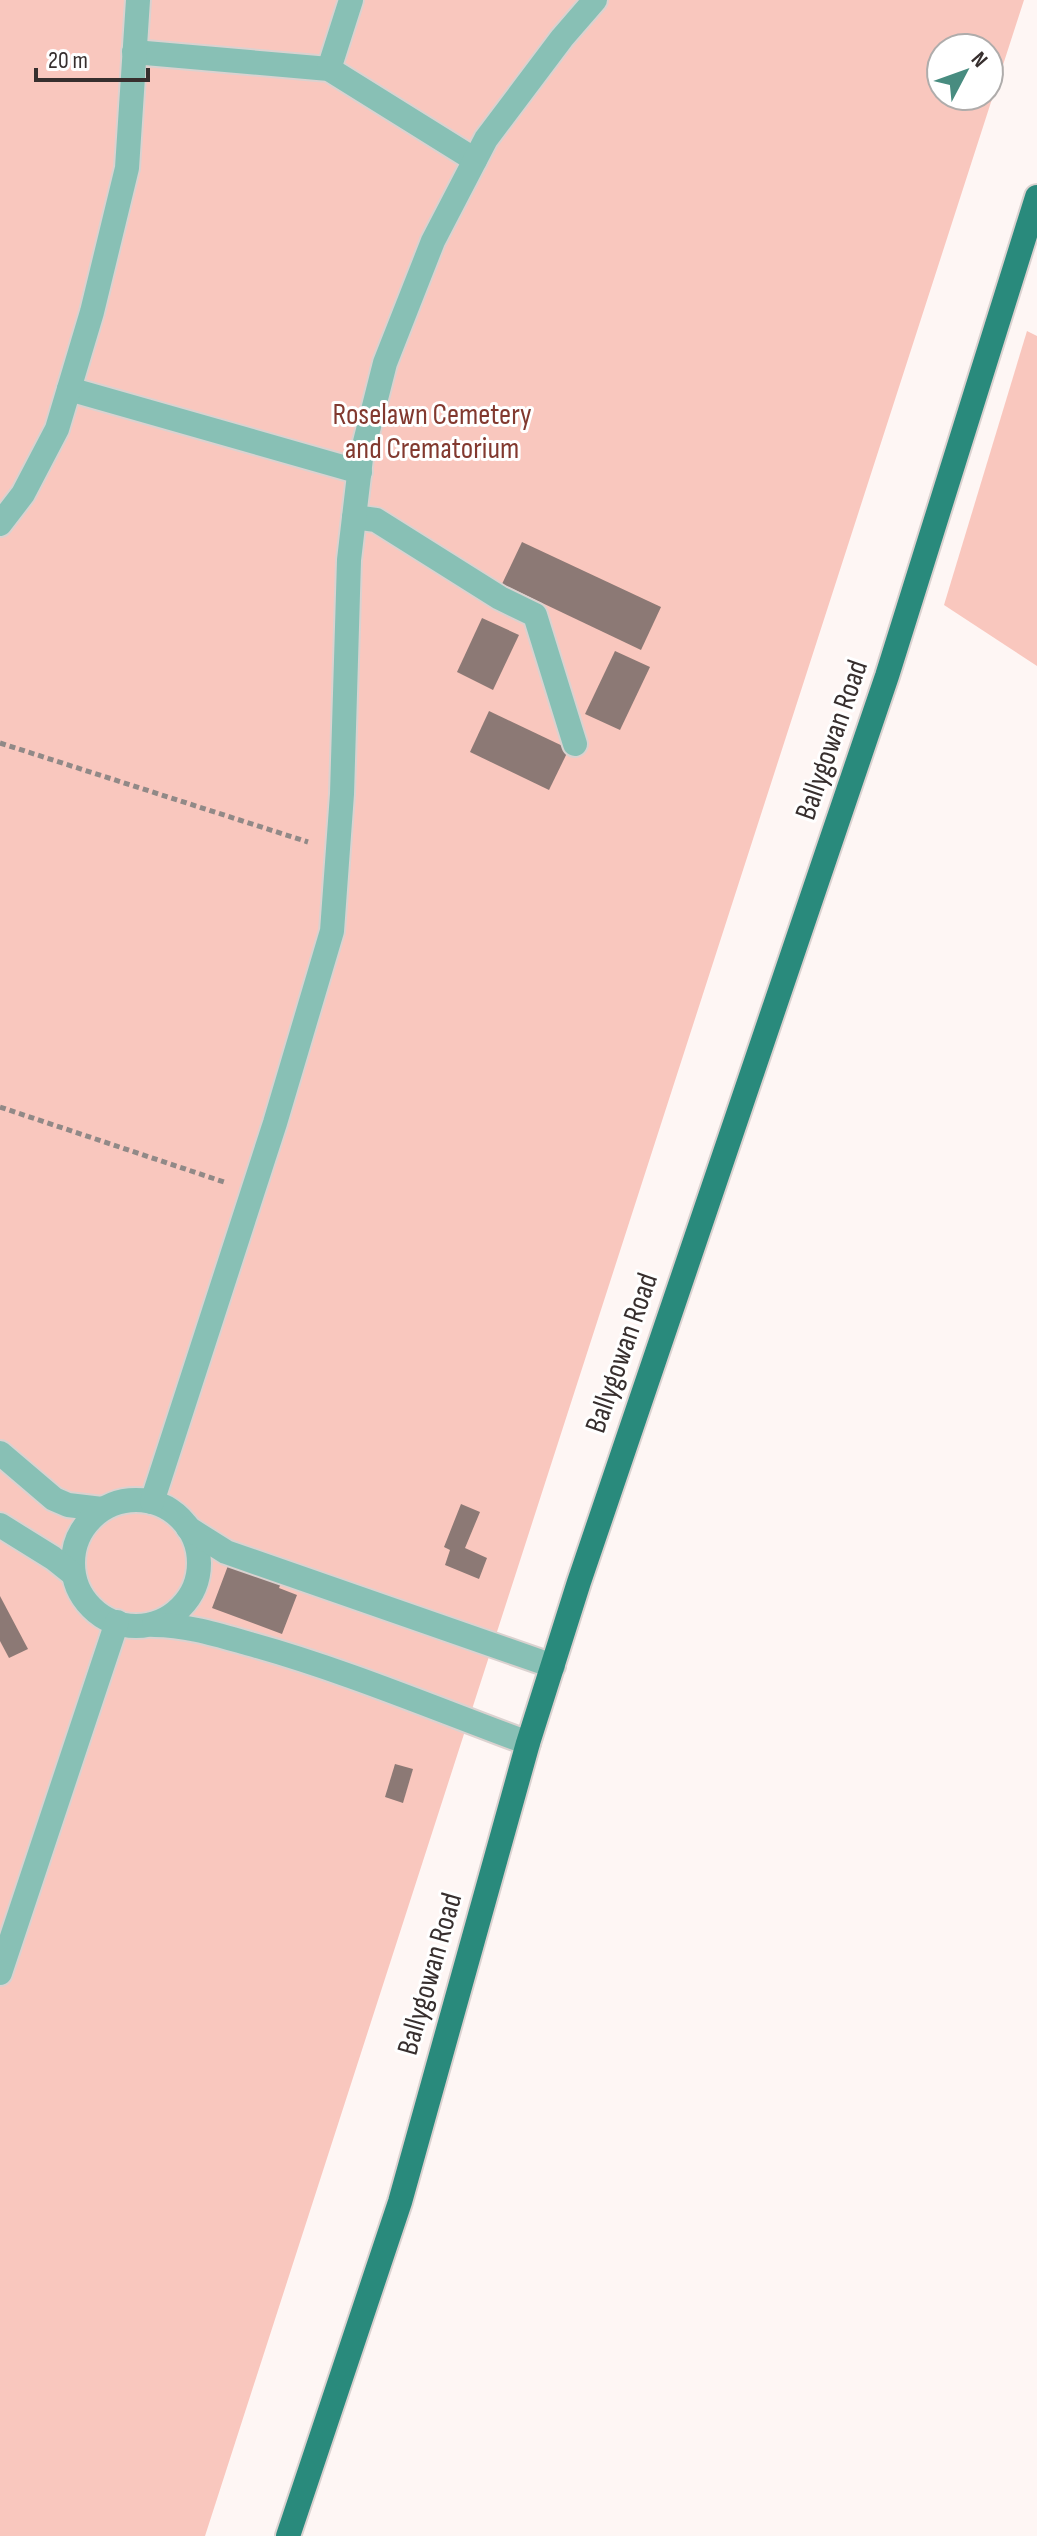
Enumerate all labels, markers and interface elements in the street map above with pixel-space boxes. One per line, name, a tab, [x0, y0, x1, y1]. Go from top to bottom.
scale bar	[36, 32, 148, 82]
north arrow	[925, 32, 1005, 112]
text: 20 m	[48, 46, 88, 75]
text: N	[965, 47, 993, 73]
park label: Roselawn Cemetery and Crematorium	[332, 397, 532, 467]
street label: Ballygowan Road	[788, 655, 876, 825]
street label: Ballygowan Road	[578, 1268, 666, 1438]
street label: Ballygowan Road	[390, 1889, 470, 2059]

